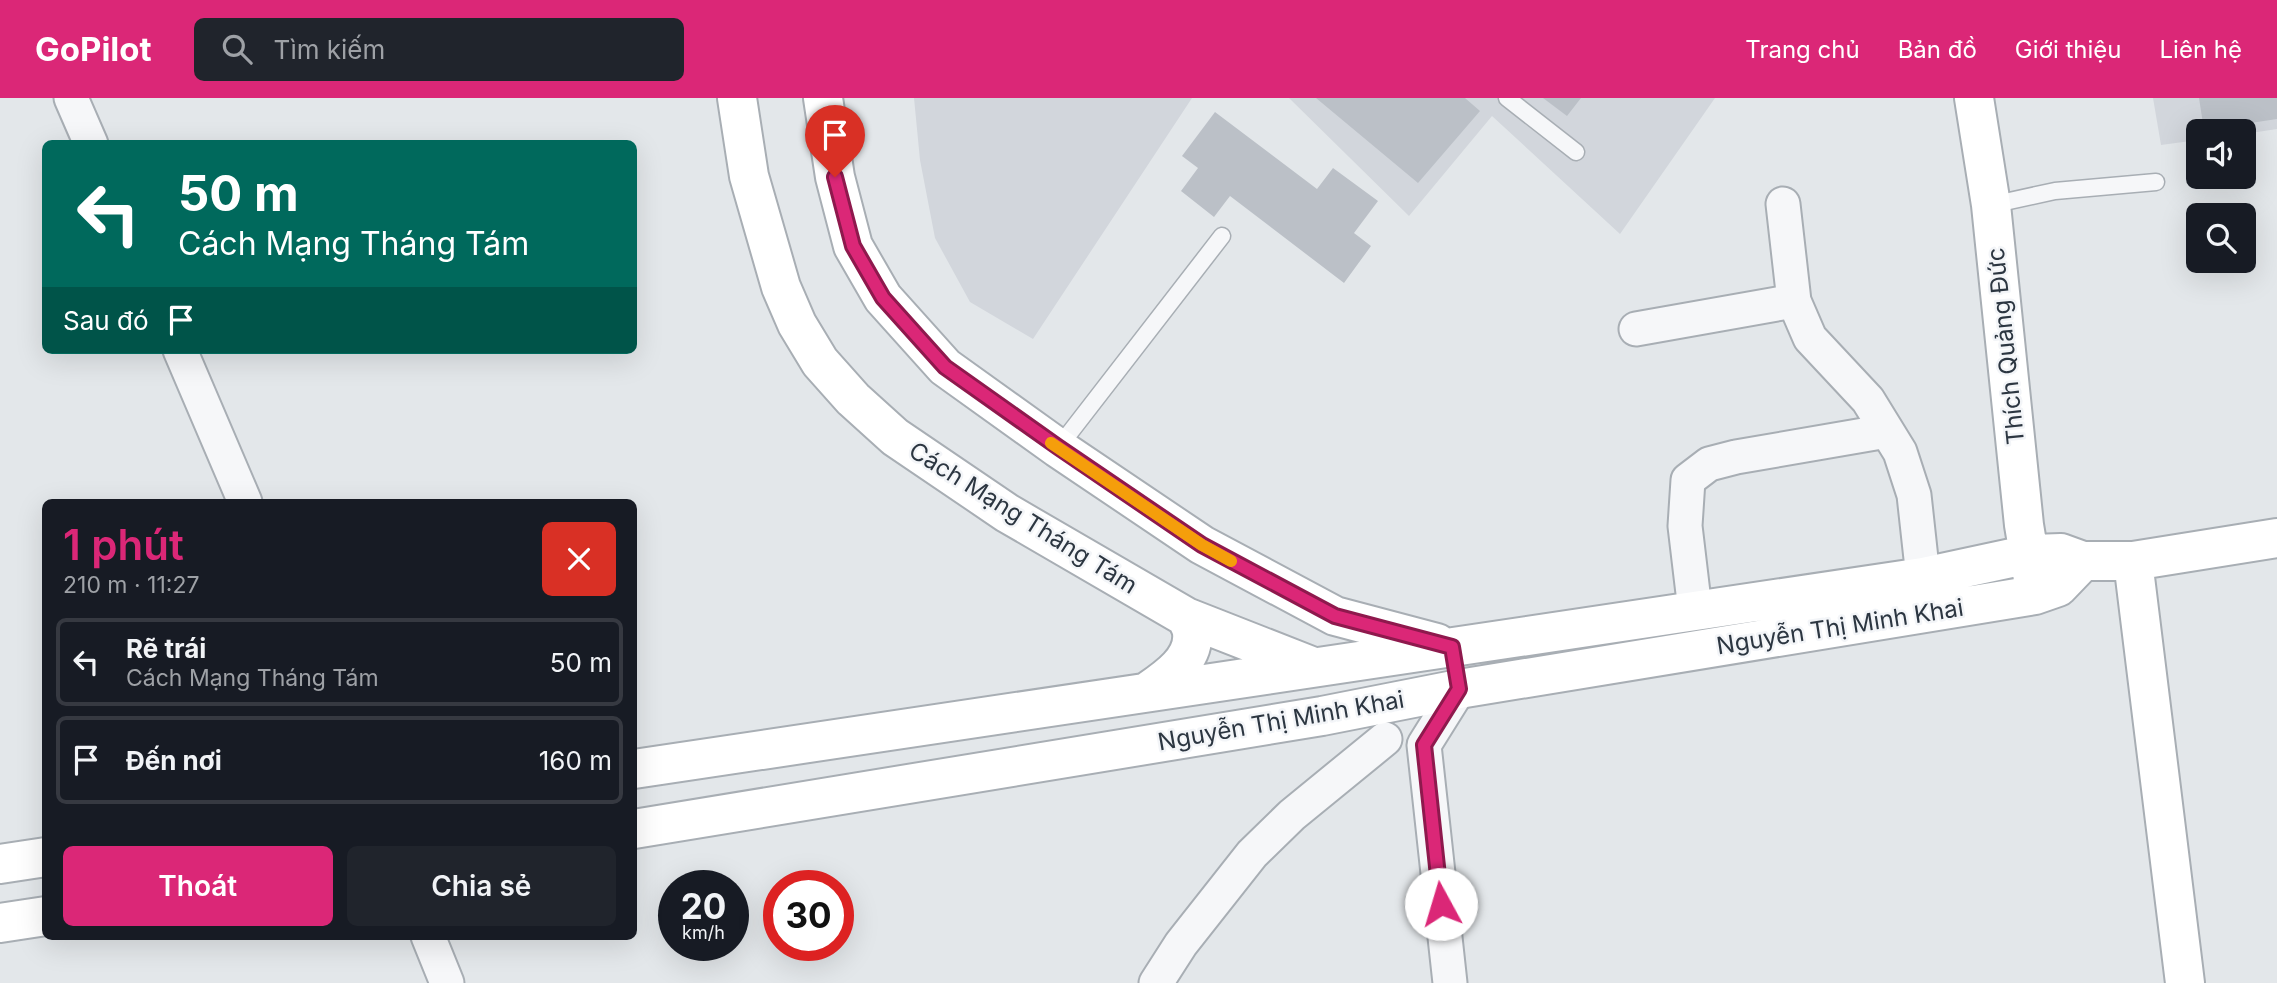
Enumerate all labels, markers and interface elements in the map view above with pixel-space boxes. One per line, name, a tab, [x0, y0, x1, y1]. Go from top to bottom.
search box	[194, 18, 684, 81]
text: GoPilot	[35, 29, 152, 69]
icon: search	[218, 30, 256, 68]
text: Tìm kiếm	[274, 34, 385, 65]
text: Trang chủ	[1745, 35, 1860, 64]
text: Bản đồ	[1898, 35, 1977, 64]
text: Giới thiệu	[2015, 35, 2122, 64]
text: Liên hệ	[2160, 35, 2242, 64]
pin	[805, 105, 865, 177]
icon: arrive	[816, 116, 854, 154]
map controls	[2186, 119, 2256, 273]
button: sound	[2186, 119, 2256, 189]
text: 50 m	[178, 164, 299, 223]
icon: left	[63, 168, 154, 259]
button: search	[2186, 203, 2256, 273]
text: Cách Mạng Tháng Tám	[178, 224, 529, 263]
street label: Thích Quảng Đức	[1981, 246, 2030, 446]
icon: arrive	[162, 301, 200, 339]
text: Sau đó	[63, 305, 148, 336]
street label: Cách Mạng Tháng Tám	[904, 435, 1143, 600]
text: 1 phút	[63, 519, 184, 570]
button: close	[542, 522, 616, 596]
text: 210 m · 11:27	[63, 571, 199, 599]
street label: Nguyễn Thị Minh Khai	[1714, 593, 1965, 660]
text: Rẽ trái	[126, 633, 206, 664]
icon: left	[67, 643, 105, 681]
text: 50 m	[550, 647, 612, 678]
text: Cách Mạng Tháng Tám	[126, 664, 379, 692]
street label: Nguyễn Thị Minh Khai	[1156, 685, 1406, 756]
icon: arrive	[67, 741, 105, 779]
text: Đến nơi	[126, 745, 222, 776]
text: 160 m	[539, 745, 612, 776]
button: Thoát	[63, 846, 333, 926]
button: Chia sẻ	[347, 846, 616, 926]
position arrow	[1404, 867, 1478, 941]
speed limit sign: 30	[763, 870, 854, 961]
text: 20	[681, 885, 726, 927]
text: km/h	[682, 922, 725, 943]

